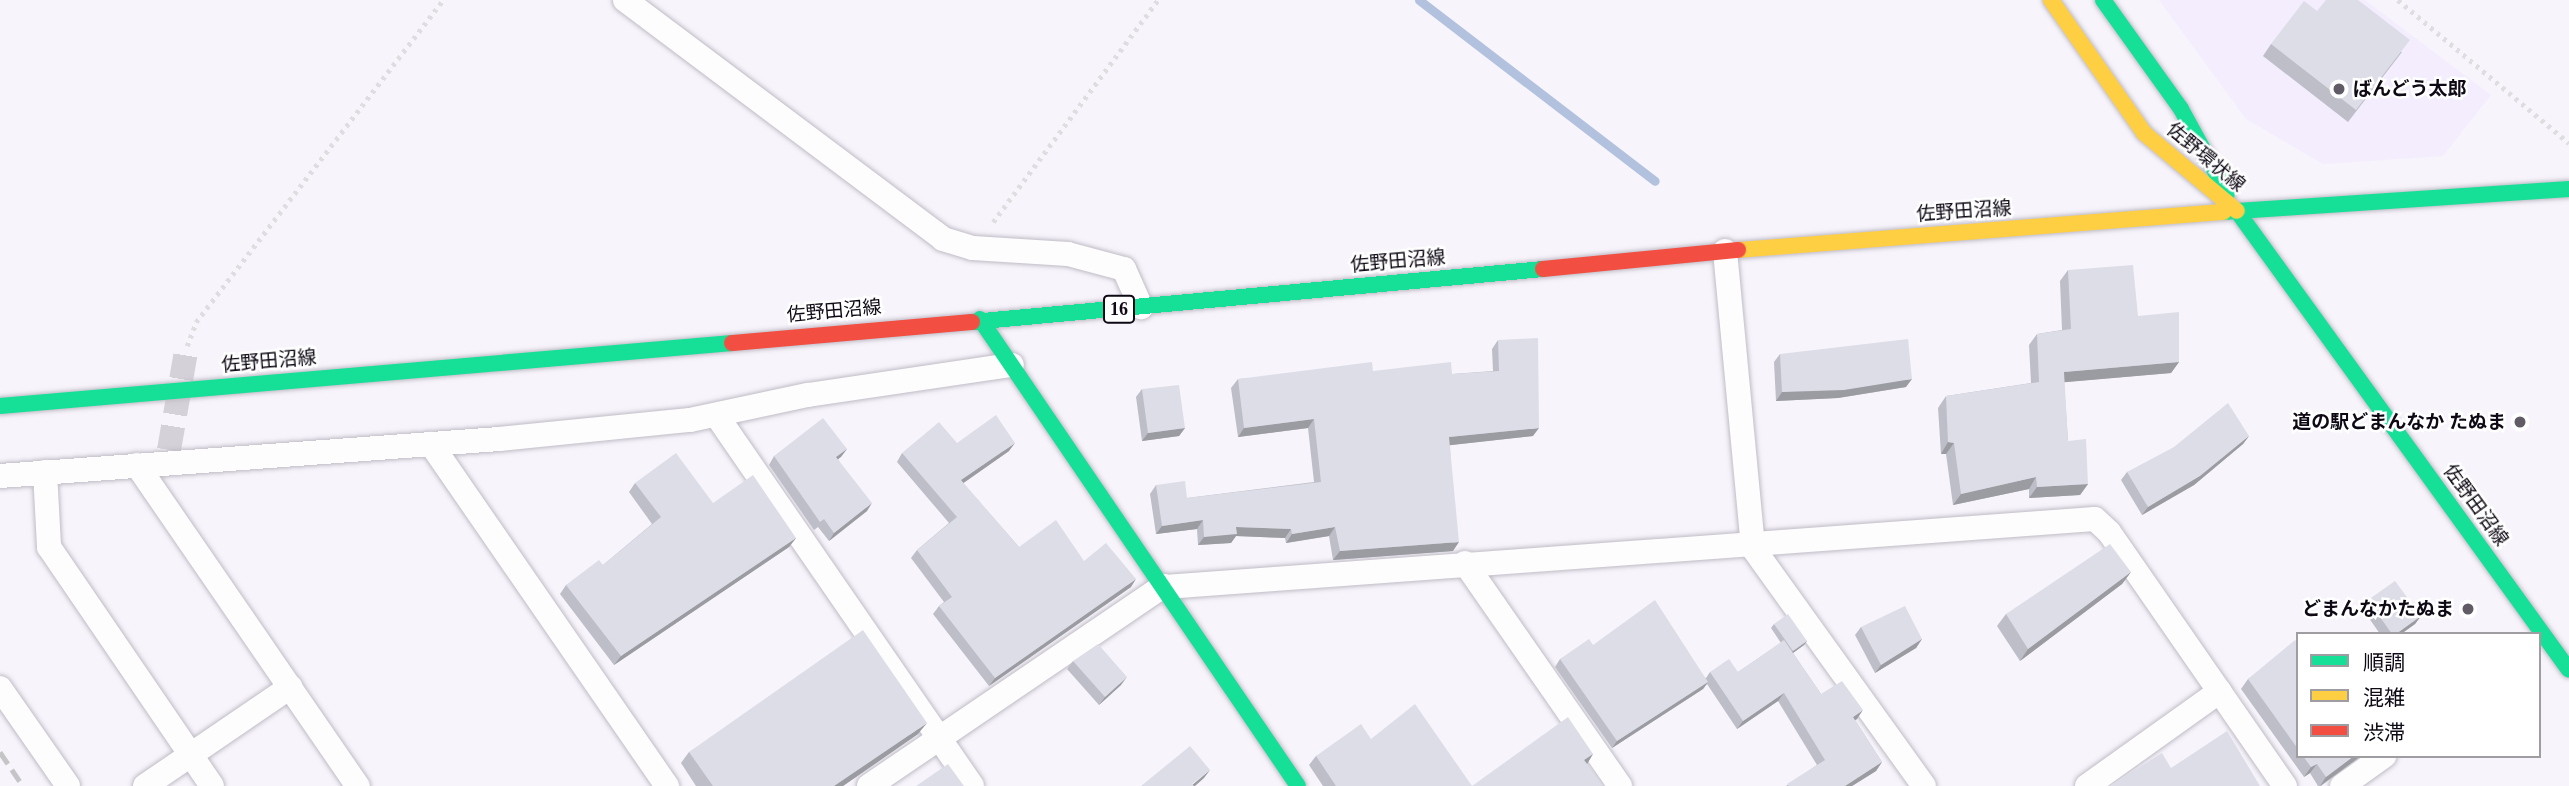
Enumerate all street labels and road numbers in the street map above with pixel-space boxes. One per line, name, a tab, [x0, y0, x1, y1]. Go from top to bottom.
street label: 佐野環状線	[2162, 118, 2250, 196]
street label: 佐野田沼線	[1916, 196, 2012, 226]
street label: 佐野田沼線	[1350, 246, 1446, 276]
road number: 16	[1102, 295, 1136, 324]
street label: 佐野田沼線	[786, 296, 882, 326]
street label: 佐野田沼線	[221, 346, 317, 376]
street label: 佐野田沼線	[2439, 460, 2513, 550]

